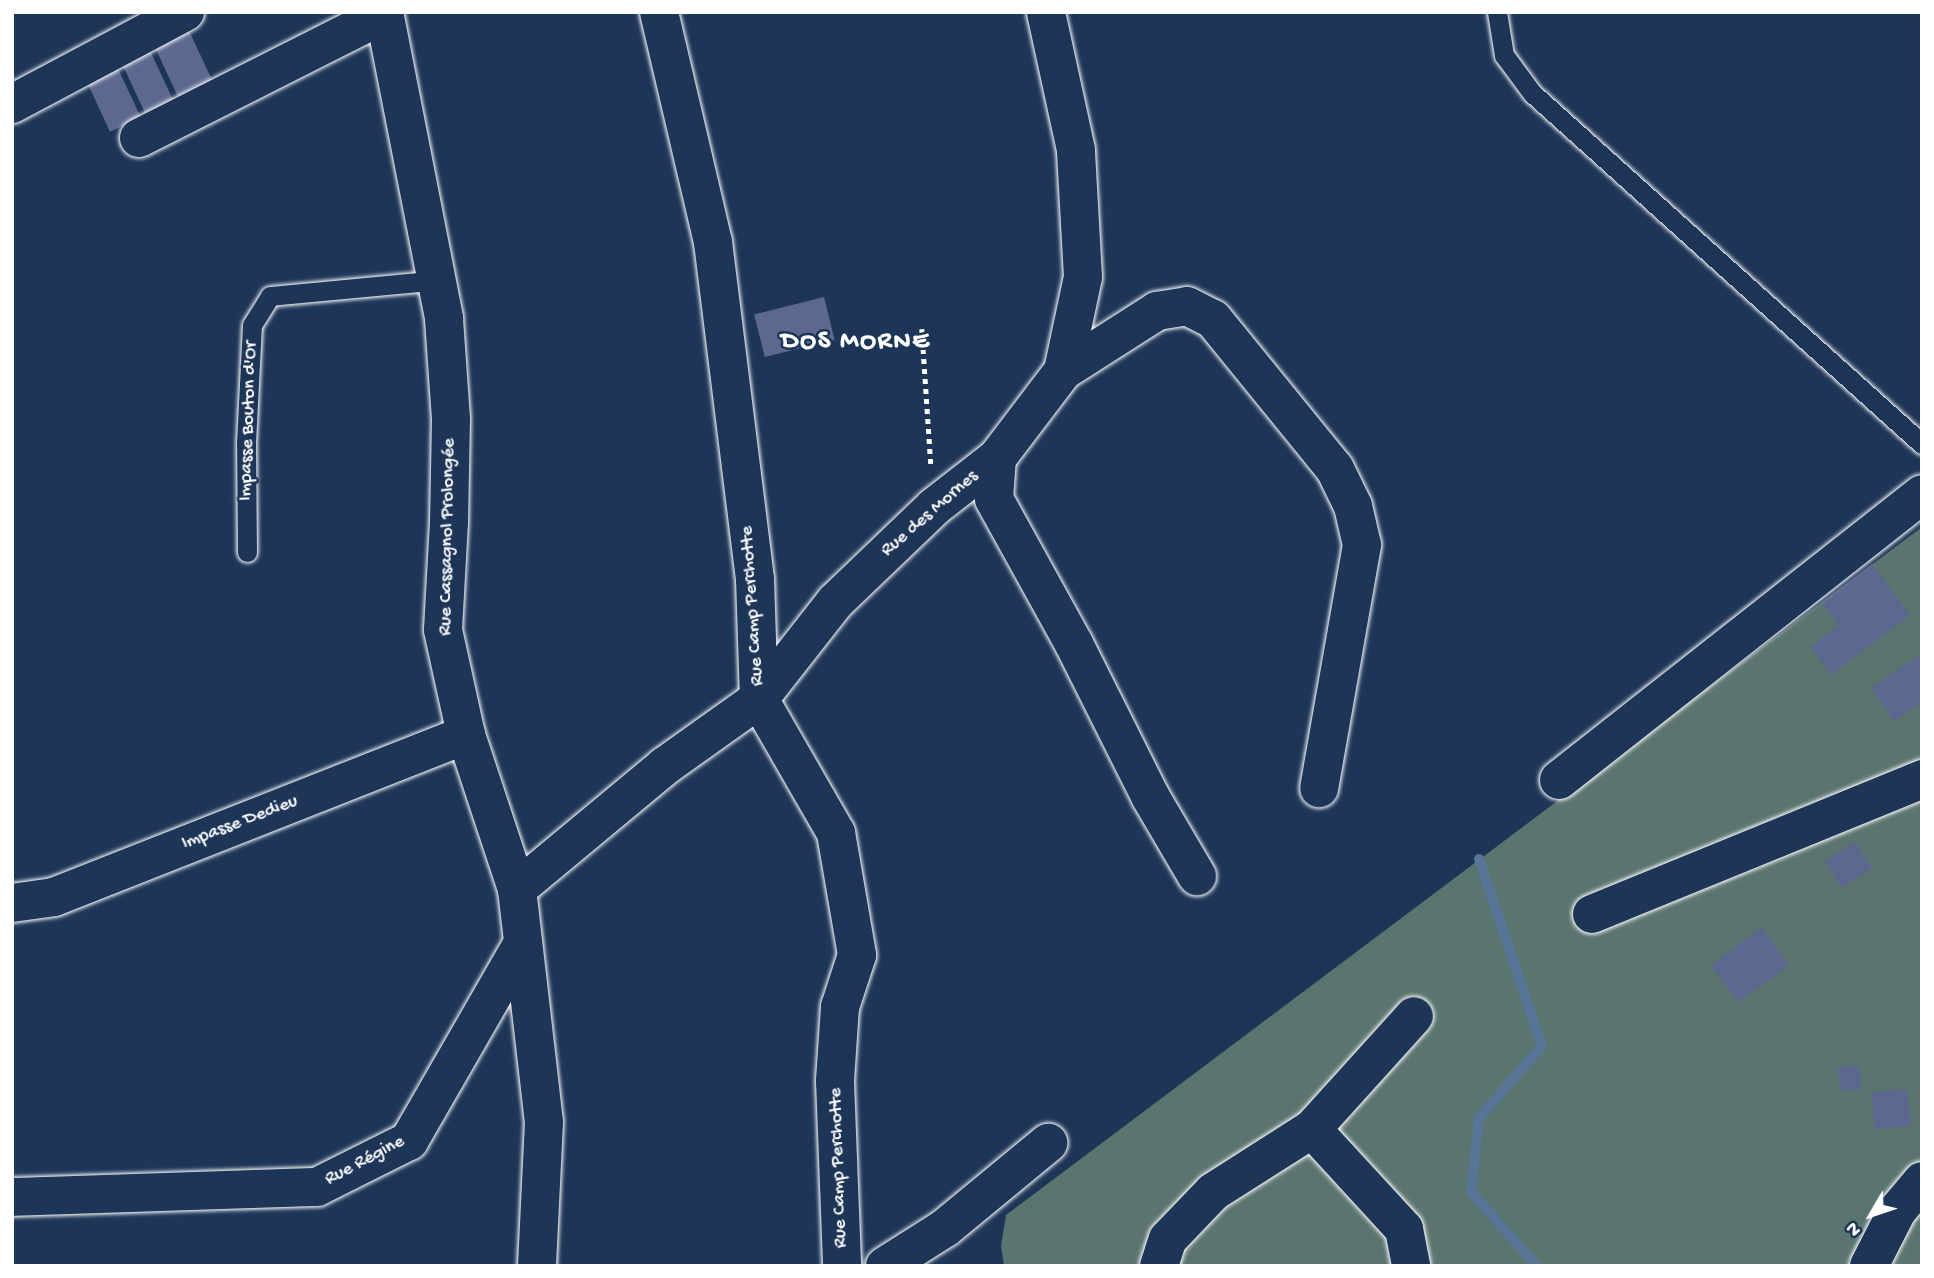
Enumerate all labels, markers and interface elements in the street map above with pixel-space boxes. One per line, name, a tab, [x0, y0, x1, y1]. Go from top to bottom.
district label: DOS MORNE	[782, 327, 930, 359]
street label: Impasse Bouton d'Or	[235, 341, 263, 501]
street label: Rue Cassagnol Prolongée	[435, 438, 461, 636]
street label: Rue des Mornes	[877, 466, 983, 562]
street label: Rue Camp Perchotte	[736, 525, 770, 687]
street label: Impasse Dedieu	[179, 790, 301, 856]
street label: Rue Camp Perchotte	[825, 1088, 853, 1248]
street label: Rue Régine	[321, 1131, 409, 1191]
north arrow	[1836, 1180, 1906, 1250]
text: N	[1841, 1216, 1867, 1241]

